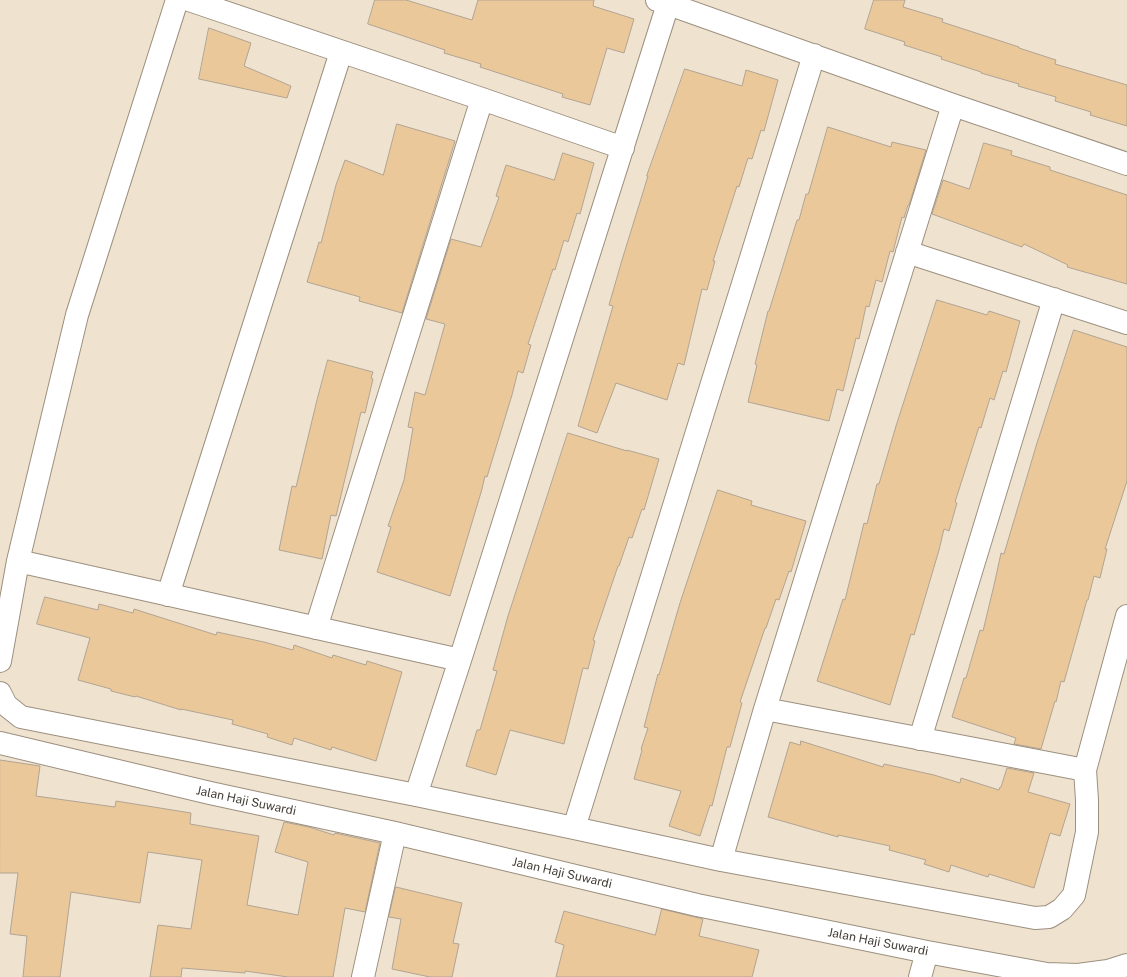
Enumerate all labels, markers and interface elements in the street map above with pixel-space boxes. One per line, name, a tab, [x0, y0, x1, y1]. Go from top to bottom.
street label: Jalan Haji Suwardi	[195, 783, 297, 819]
street label: Jalan Haji Suwardi	[511, 855, 613, 891]
street label: Jalan Haji Suwardi	[827, 925, 929, 959]

